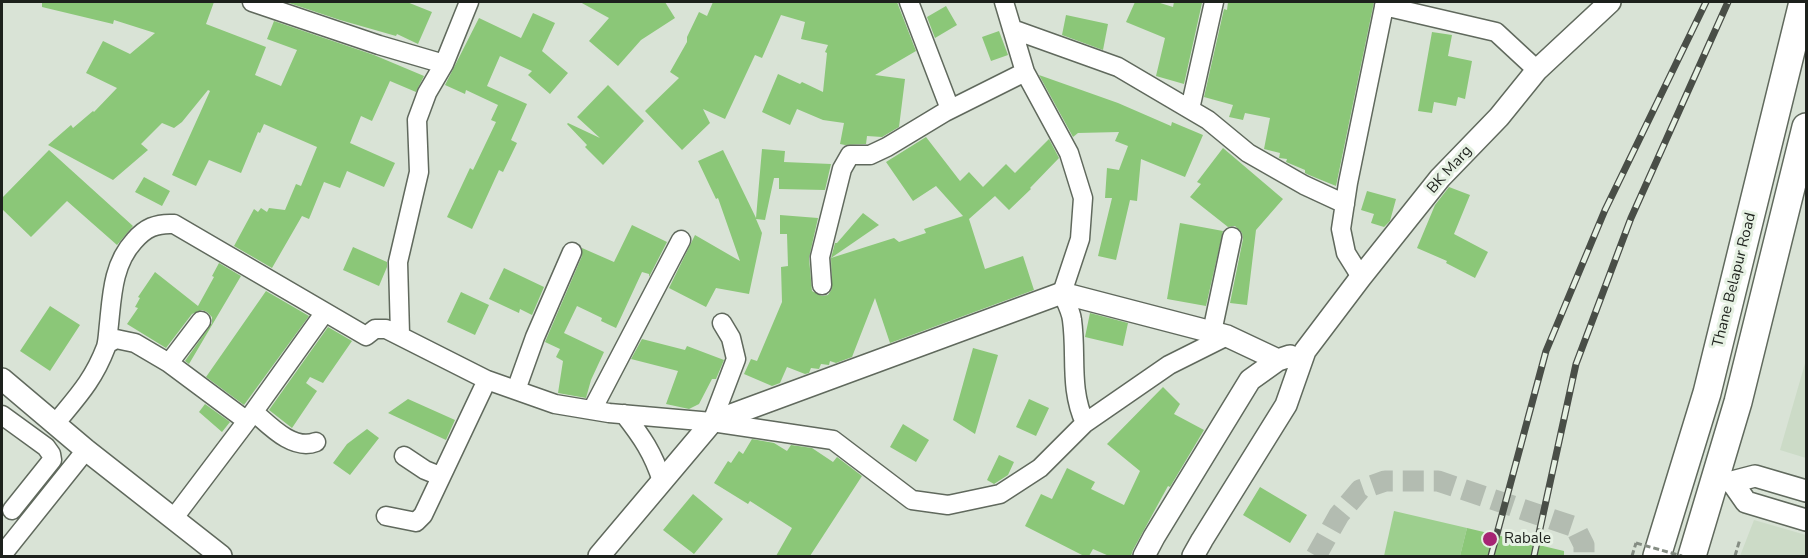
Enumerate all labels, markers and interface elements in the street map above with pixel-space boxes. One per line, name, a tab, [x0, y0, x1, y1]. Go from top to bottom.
street label: BK Marg	[1424, 142, 1476, 198]
street label: Thane Belapur Road	[1710, 211, 1760, 349]
marker: Rabale	[1481, 530, 1499, 548]
place label: Rabale	[1504, 530, 1551, 548]

